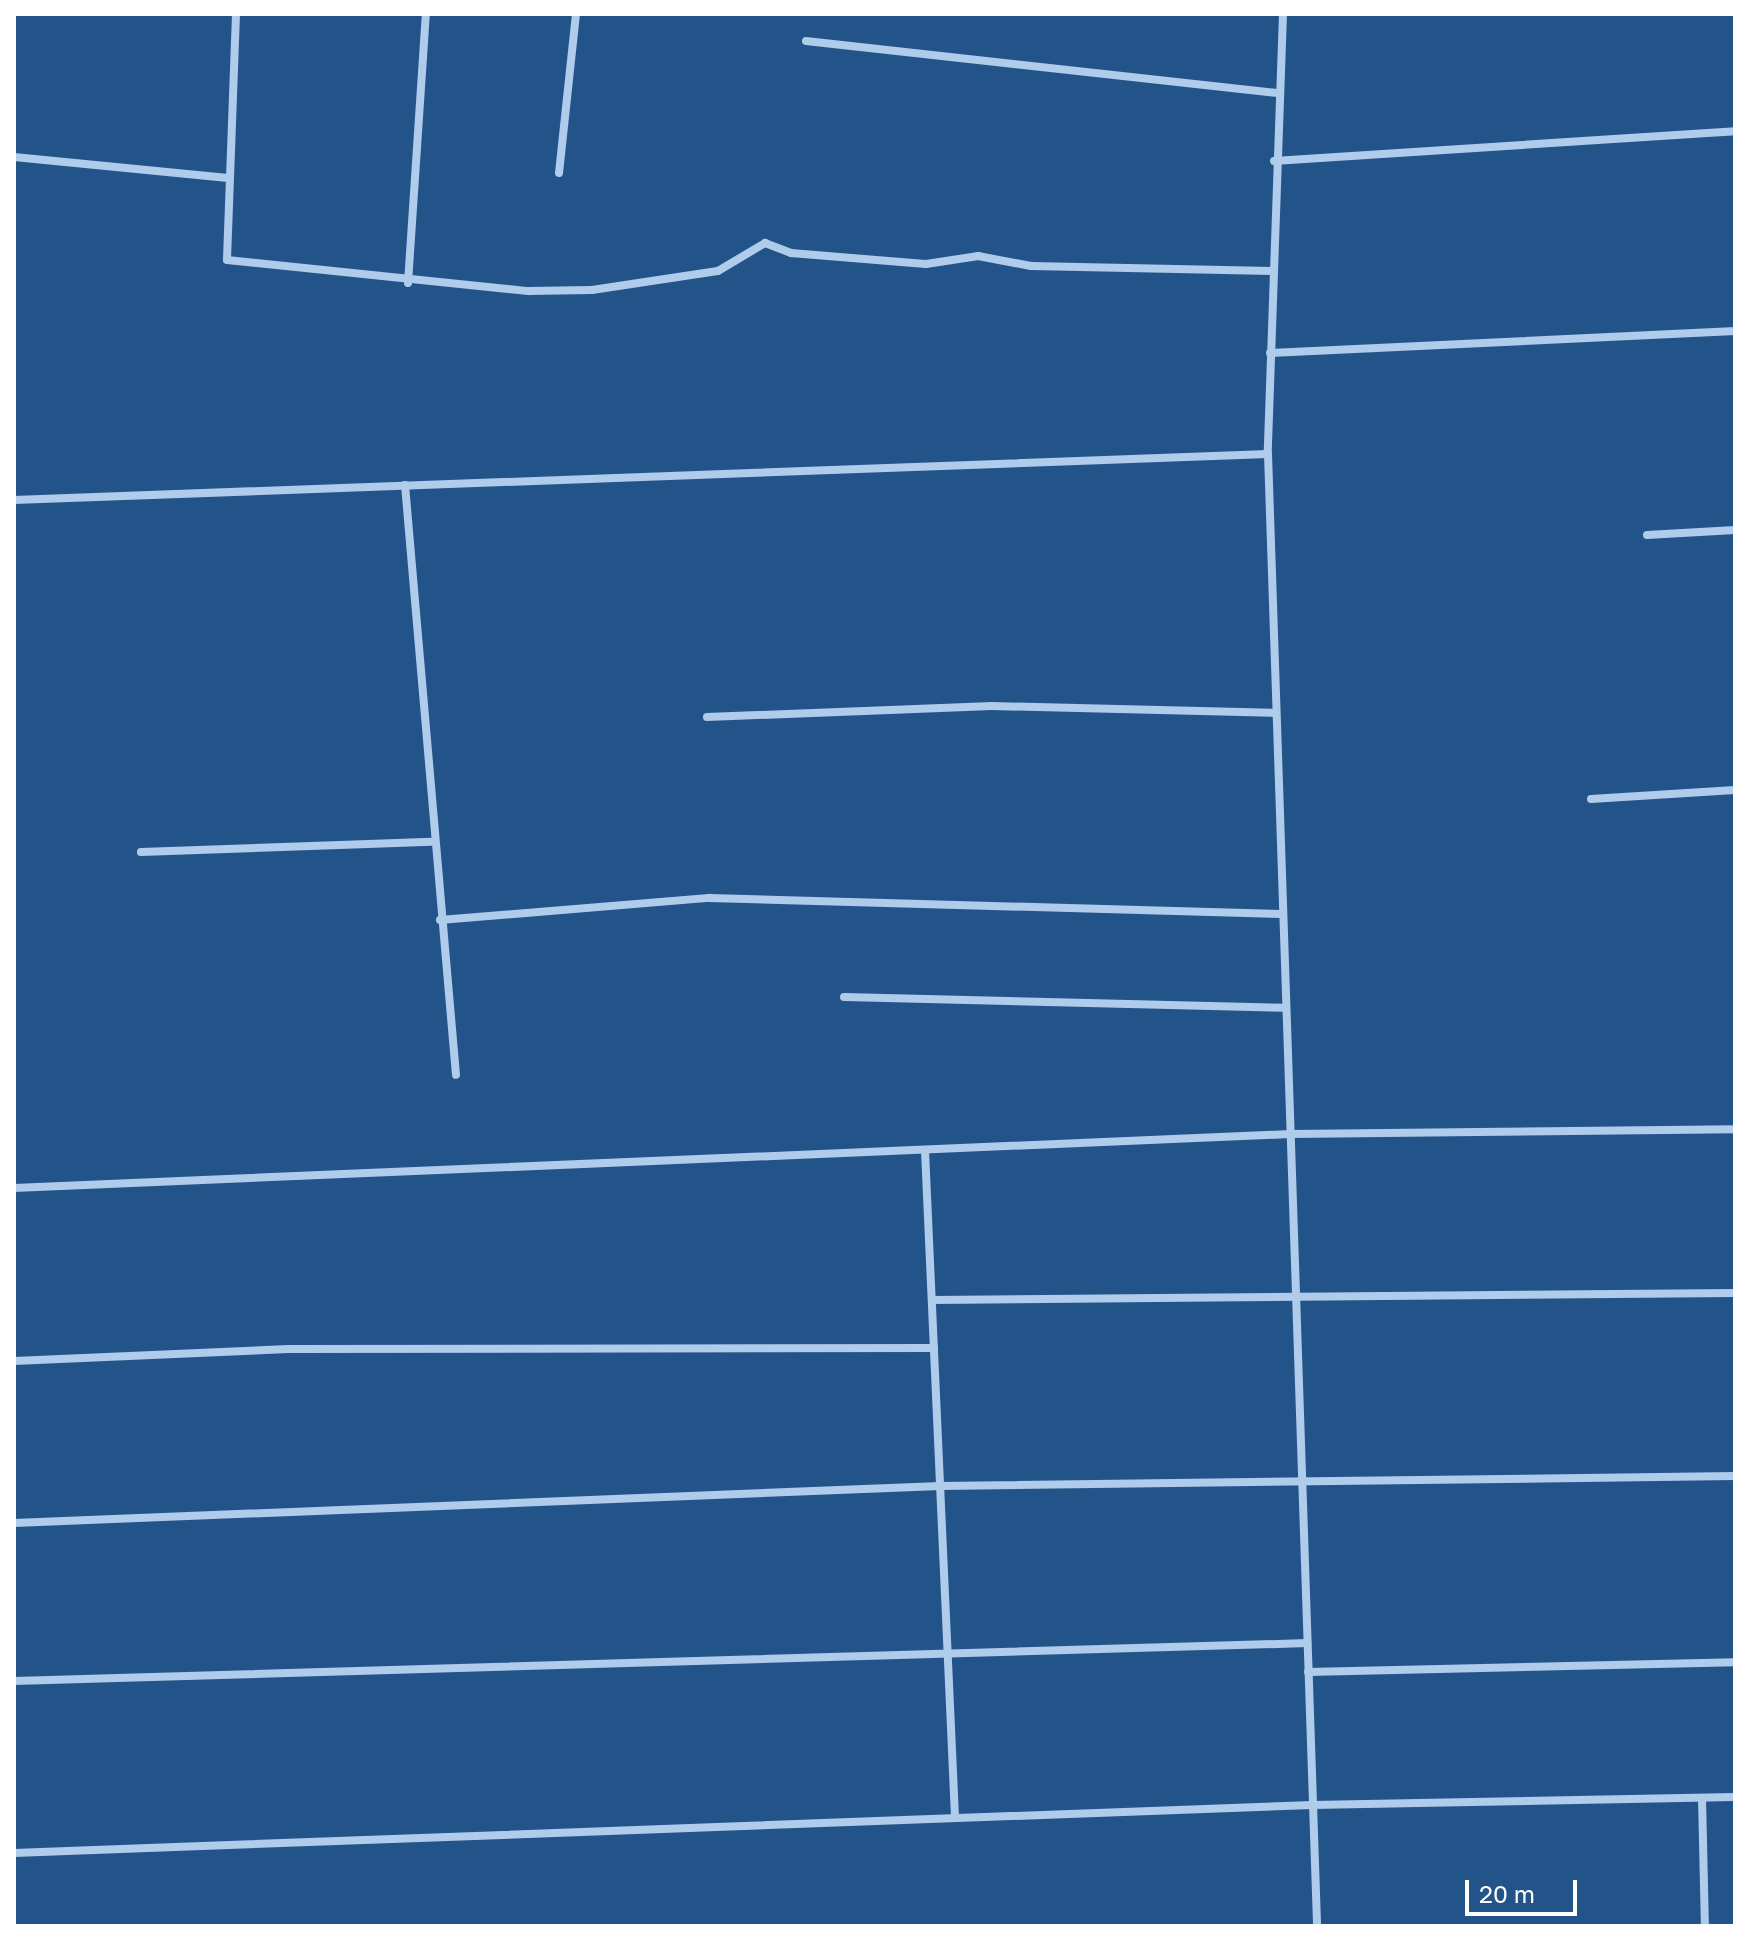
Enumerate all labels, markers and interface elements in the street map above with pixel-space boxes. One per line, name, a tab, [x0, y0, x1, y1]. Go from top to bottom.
scale bar	[1469, 1864, 1581, 1914]
text: 20 m	[1479, 1879, 1535, 1908]

